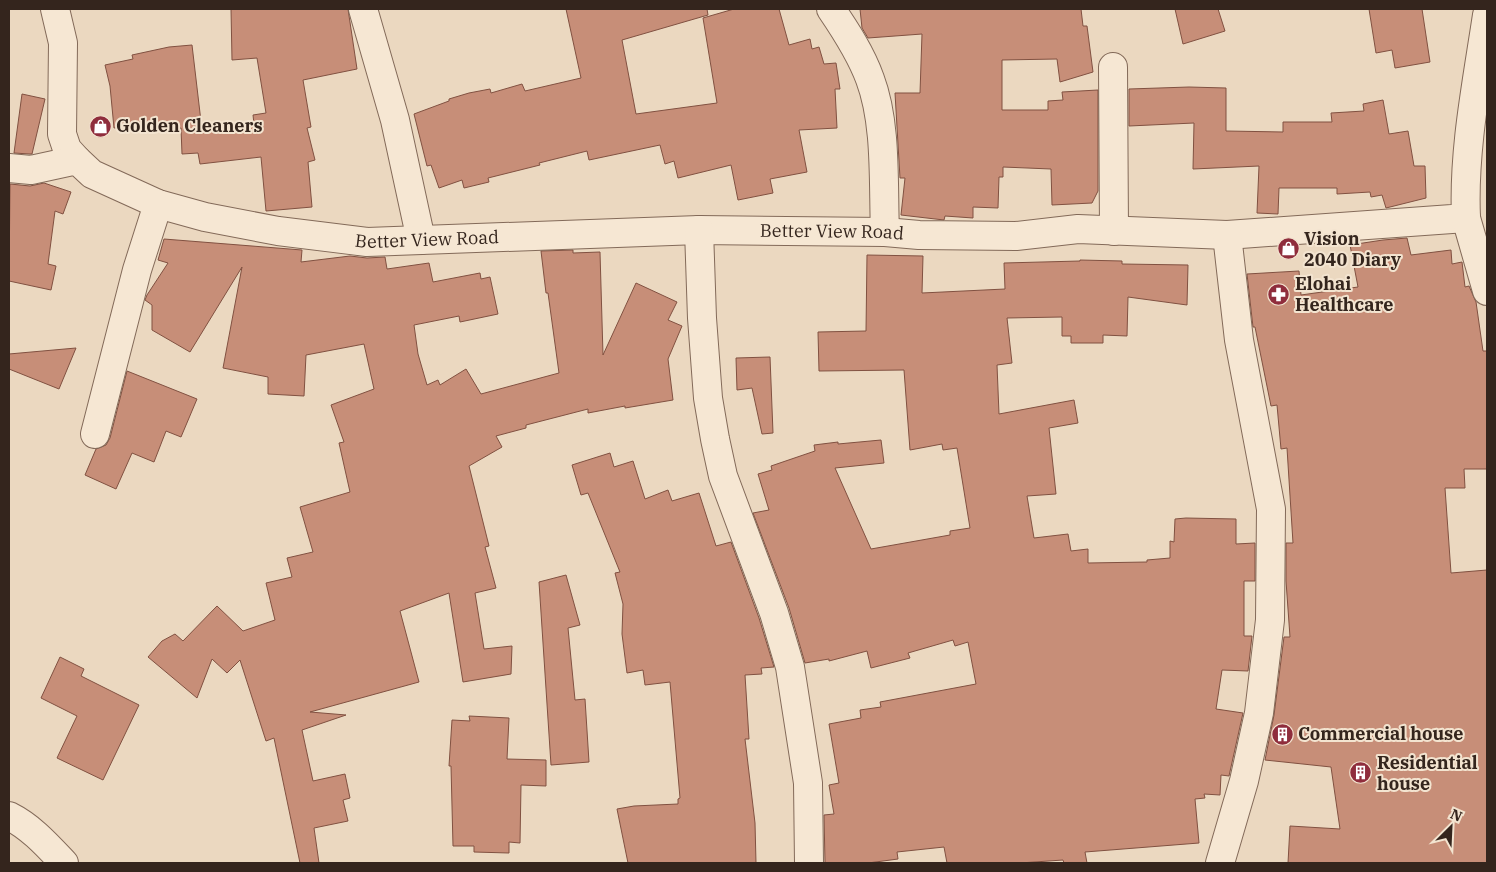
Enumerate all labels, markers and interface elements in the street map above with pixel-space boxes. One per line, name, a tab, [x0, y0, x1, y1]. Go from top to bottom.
shop icon: Golden Cleaners	[88, 114, 112, 138]
place label: Golden Cleaners	[116, 114, 263, 137]
street label: Better View Road	[760, 219, 905, 245]
street label: Better View Road	[354, 225, 499, 253]
place label: Vision 2040 Diary	[1304, 227, 1402, 271]
shop icon: Vision 2040 Diary	[1276, 237, 1300, 261]
place label: Elohai Healthcare	[1295, 272, 1393, 316]
pharmacy icon: Elohai Healthcare	[1267, 282, 1291, 306]
building icon: Commercial house	[1270, 722, 1294, 746]
place label: Commercial house	[1298, 722, 1463, 745]
place label: Residential house	[1377, 751, 1478, 795]
building icon: Residential house	[1349, 761, 1373, 785]
north arrow	[1426, 802, 1476, 852]
text: N	[1448, 805, 1465, 826]

